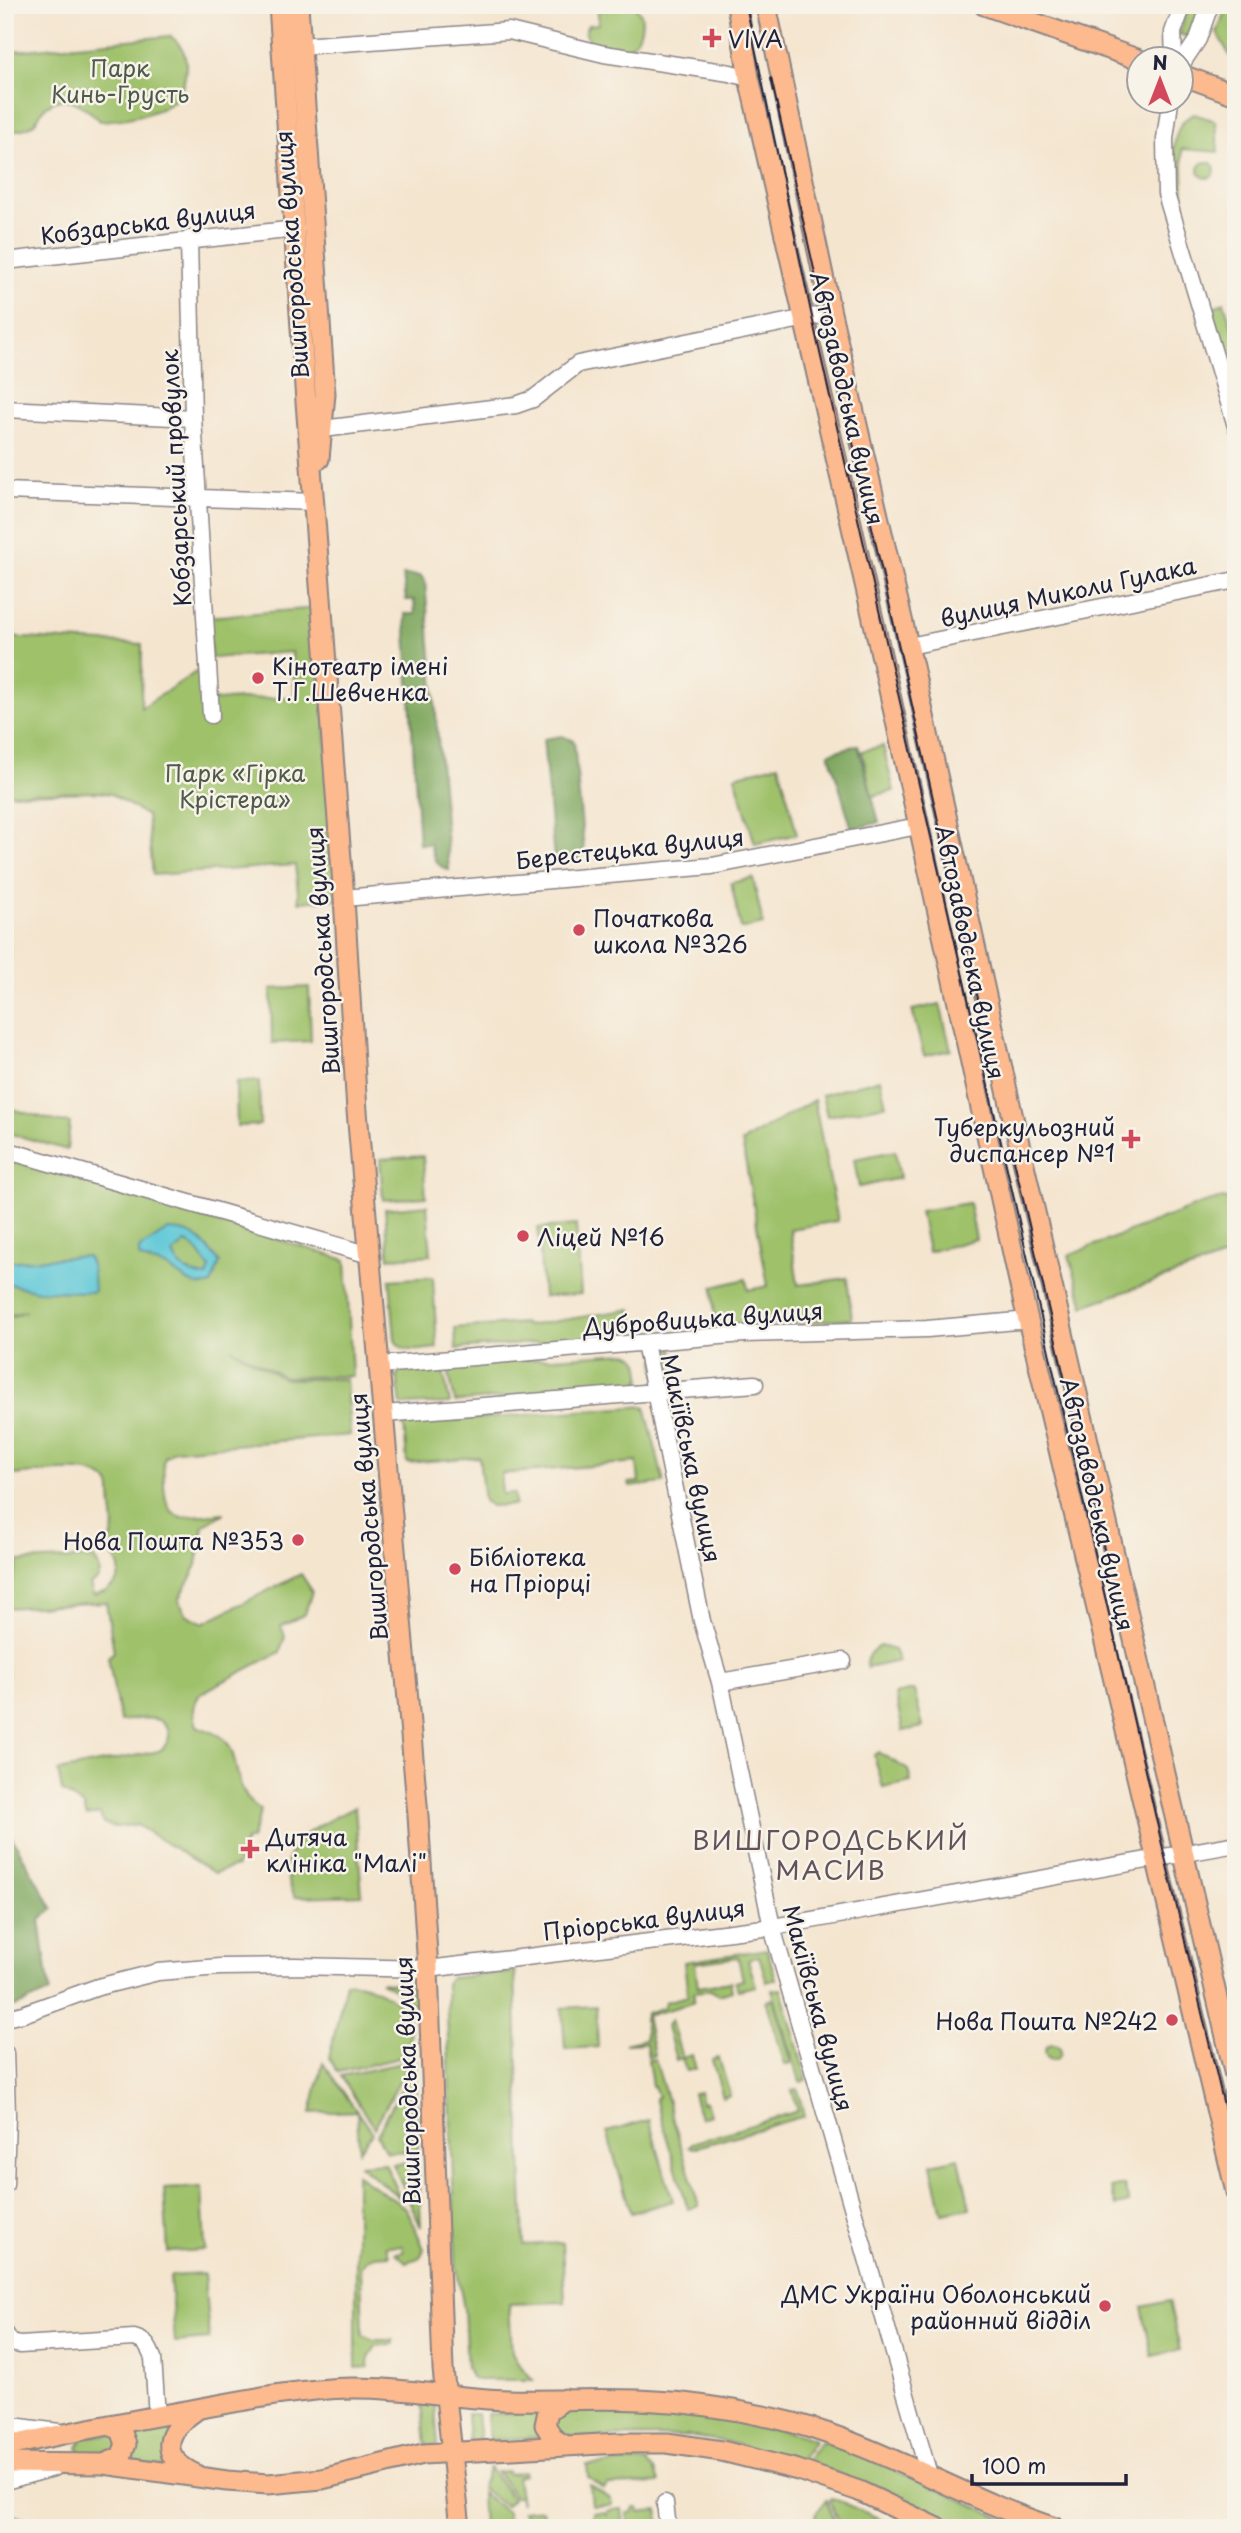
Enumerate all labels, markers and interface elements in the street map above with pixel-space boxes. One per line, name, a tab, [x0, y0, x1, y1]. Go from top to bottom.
place label: VIVA	[728, 21, 783, 56]
marker: VIVA	[702, 28, 722, 48]
north arrow	[1126, 46, 1196, 116]
text: N	[1152, 48, 1168, 76]
park label: Парк Кинь-Грусть	[51, 50, 189, 111]
street label: Вишгородська вулиця	[265, 129, 317, 381]
street label: Кобзарська вулиця	[38, 191, 258, 253]
street label: Автозаводська вулиця	[802, 268, 894, 528]
street label: Кобзарський провулок	[151, 348, 199, 607]
street label: вулиця Миколи Гулака	[937, 547, 1200, 635]
place label: Кінотеатр імені Т.Г.Шевченка	[272, 648, 448, 709]
marker: Кінотеатр імені Т.Г.Шевченка	[250, 670, 266, 686]
park label: Парк «Гірка Крістера»	[165, 755, 306, 816]
street label: Берестецька вулиця	[514, 819, 746, 877]
street label: Автозаводська вулиця	[927, 822, 1015, 1082]
street label: Вишгородська вулиця	[296, 825, 348, 1077]
place label: Початкова школа №326	[593, 900, 748, 961]
marker: Початкова школа №326	[571, 922, 587, 938]
place label: Туберкульозний диспансер №1	[934, 1109, 1115, 1170]
marker: Туберкульозний диспансер №1	[1121, 1129, 1141, 1149]
place label: Ліцей №16	[537, 1219, 665, 1254]
marker: Ліцей №16	[515, 1228, 531, 1244]
street label: Дубровицька вулиця	[581, 1292, 824, 1344]
street label: Макіївська вулиця	[653, 1350, 731, 1566]
street label: Автозаводська вулиця	[1052, 1374, 1144, 1634]
street label: Вишгородська вулиця	[340, 1391, 396, 1643]
place label: Нова Пошта №353	[63, 1523, 284, 1558]
marker: Нова Пошта №353	[290, 1532, 306, 1548]
place label: Бібліотека на Пріорці	[469, 1539, 591, 1600]
marker: Бібліотека на Пріорці	[447, 1561, 463, 1577]
place label: Дитяча клініка "Малі"	[265, 1819, 427, 1880]
district label: ВИШГОРОДСЬКИЙ МАСИВ	[692, 1820, 970, 1889]
marker: Дитяча клініка "Малі"	[240, 1839, 260, 1859]
street label: Пріорська вулиця	[541, 1889, 747, 1949]
street label: Макіївська вулиця	[775, 1901, 863, 2115]
street label: Вишгородська вулиця	[385, 1956, 429, 2206]
place label: Нова Пошта №242	[936, 2003, 1158, 2038]
marker: Нова Пошта №242	[1164, 2012, 1180, 2028]
place label: ДМС України Оболонський районний відділ	[781, 2276, 1091, 2337]
marker: ДМС України Оболонський районний відділ	[1097, 2298, 1113, 2314]
scale bar	[972, 2442, 1126, 2486]
text: 100 m	[982, 2449, 1046, 2481]

